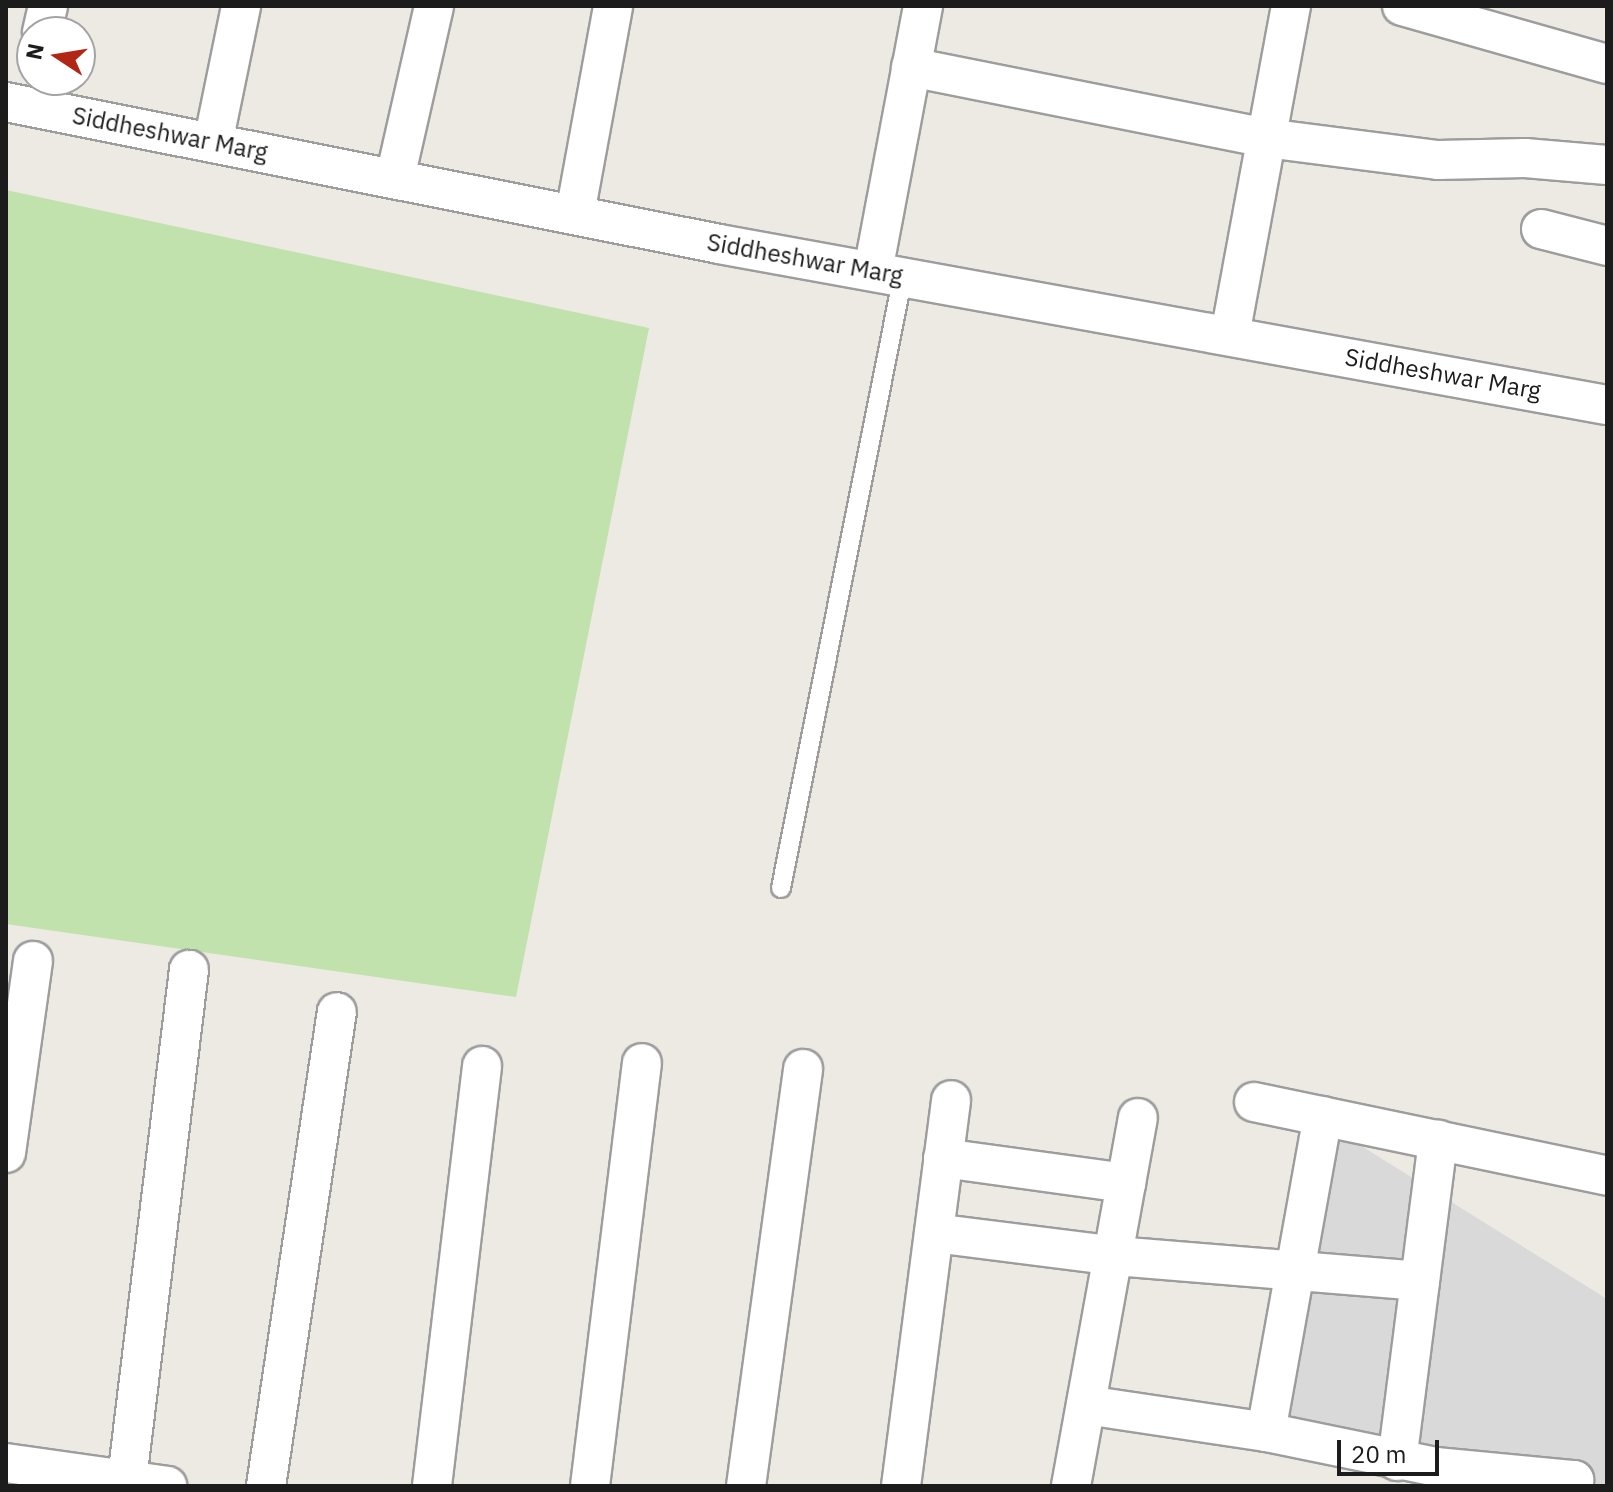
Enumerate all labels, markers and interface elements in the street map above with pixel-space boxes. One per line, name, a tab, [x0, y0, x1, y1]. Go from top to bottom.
north arrow	[16, 16, 96, 96]
text: N	[18, 41, 50, 62]
street label: Siddheshwar Marg	[70, 101, 270, 167]
street label: Siddheshwar Marg	[705, 228, 905, 290]
street label: Siddheshwar Marg	[1343, 343, 1543, 405]
scale bar	[1341, 1424, 1443, 1474]
text: 20 m	[1351, 1438, 1406, 1470]

